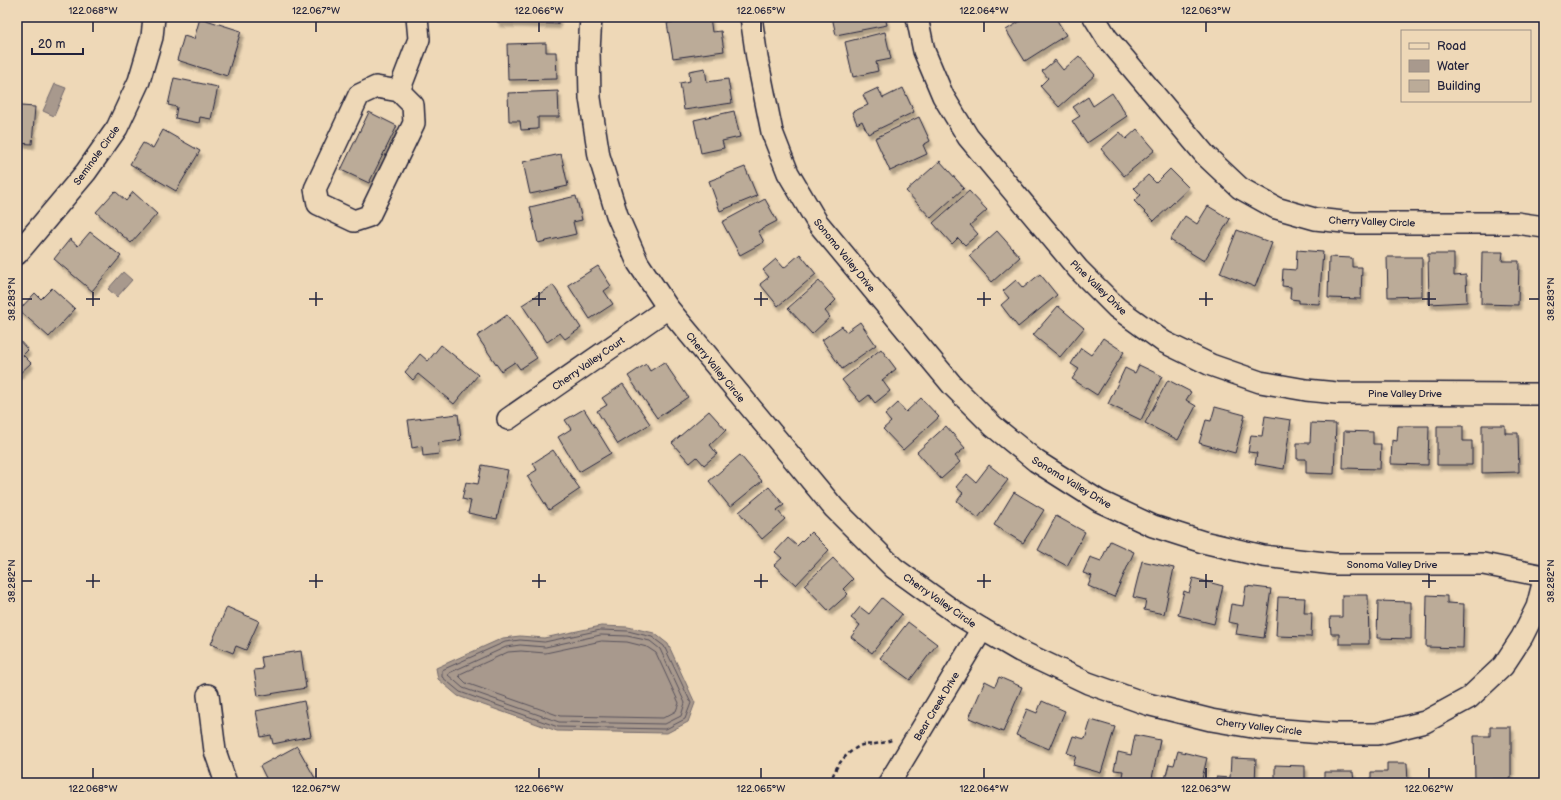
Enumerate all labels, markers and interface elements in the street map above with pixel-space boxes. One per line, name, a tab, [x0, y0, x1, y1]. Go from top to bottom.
text: 122.068°W	[68, 5, 118, 17]
text: 122.067°W	[292, 5, 340, 17]
text: 122.066°W	[514, 5, 564, 17]
text: 122.065°W	[737, 5, 785, 17]
text: 122.064°W	[959, 5, 1009, 17]
text: 122.063°W	[1181, 5, 1231, 17]
scale bar	[32, 30, 83, 56]
legend	[1401, 30, 1531, 102]
text: 20 m	[38, 37, 65, 52]
text: Road	[1437, 39, 1466, 54]
text: Water	[1437, 59, 1469, 74]
text: Building	[1437, 79, 1481, 94]
street label: Seminole Circle	[71, 123, 123, 188]
street label: Cherry Valley Circle	[1328, 214, 1416, 230]
street label: Sonoma Valley Drive	[811, 217, 877, 295]
street label: Pine Valley Drive	[1068, 258, 1129, 318]
text: 38.283°N	[6, 277, 18, 321]
text: 38.283°N	[1545, 277, 1557, 321]
street label: Cherry Valley Circle	[683, 330, 747, 405]
street label: Cherry Valley Court	[550, 334, 627, 393]
street label: Pine Valley Drive	[1368, 388, 1442, 400]
street label: Sonoma Valley Drive	[1030, 454, 1114, 511]
text: 38.282°N	[6, 559, 18, 603]
street label: Sonoma Valley Drive	[1347, 559, 1437, 571]
text: 38.282°N	[1545, 559, 1557, 603]
street label: Cherry Valley Circle	[900, 571, 978, 631]
street label: Bear Creek Drive	[912, 670, 962, 743]
street label: Cherry Valley Circle	[1215, 716, 1303, 738]
text: 122.068°W	[68, 783, 118, 795]
text: 122.067°W	[292, 783, 340, 795]
text: 122.066°W	[514, 783, 564, 795]
text: 122.065°W	[737, 783, 785, 795]
text: 122.064°W	[959, 783, 1009, 795]
text: 122.063°W	[1181, 783, 1231, 795]
text: 122.062°W	[1405, 783, 1453, 795]

